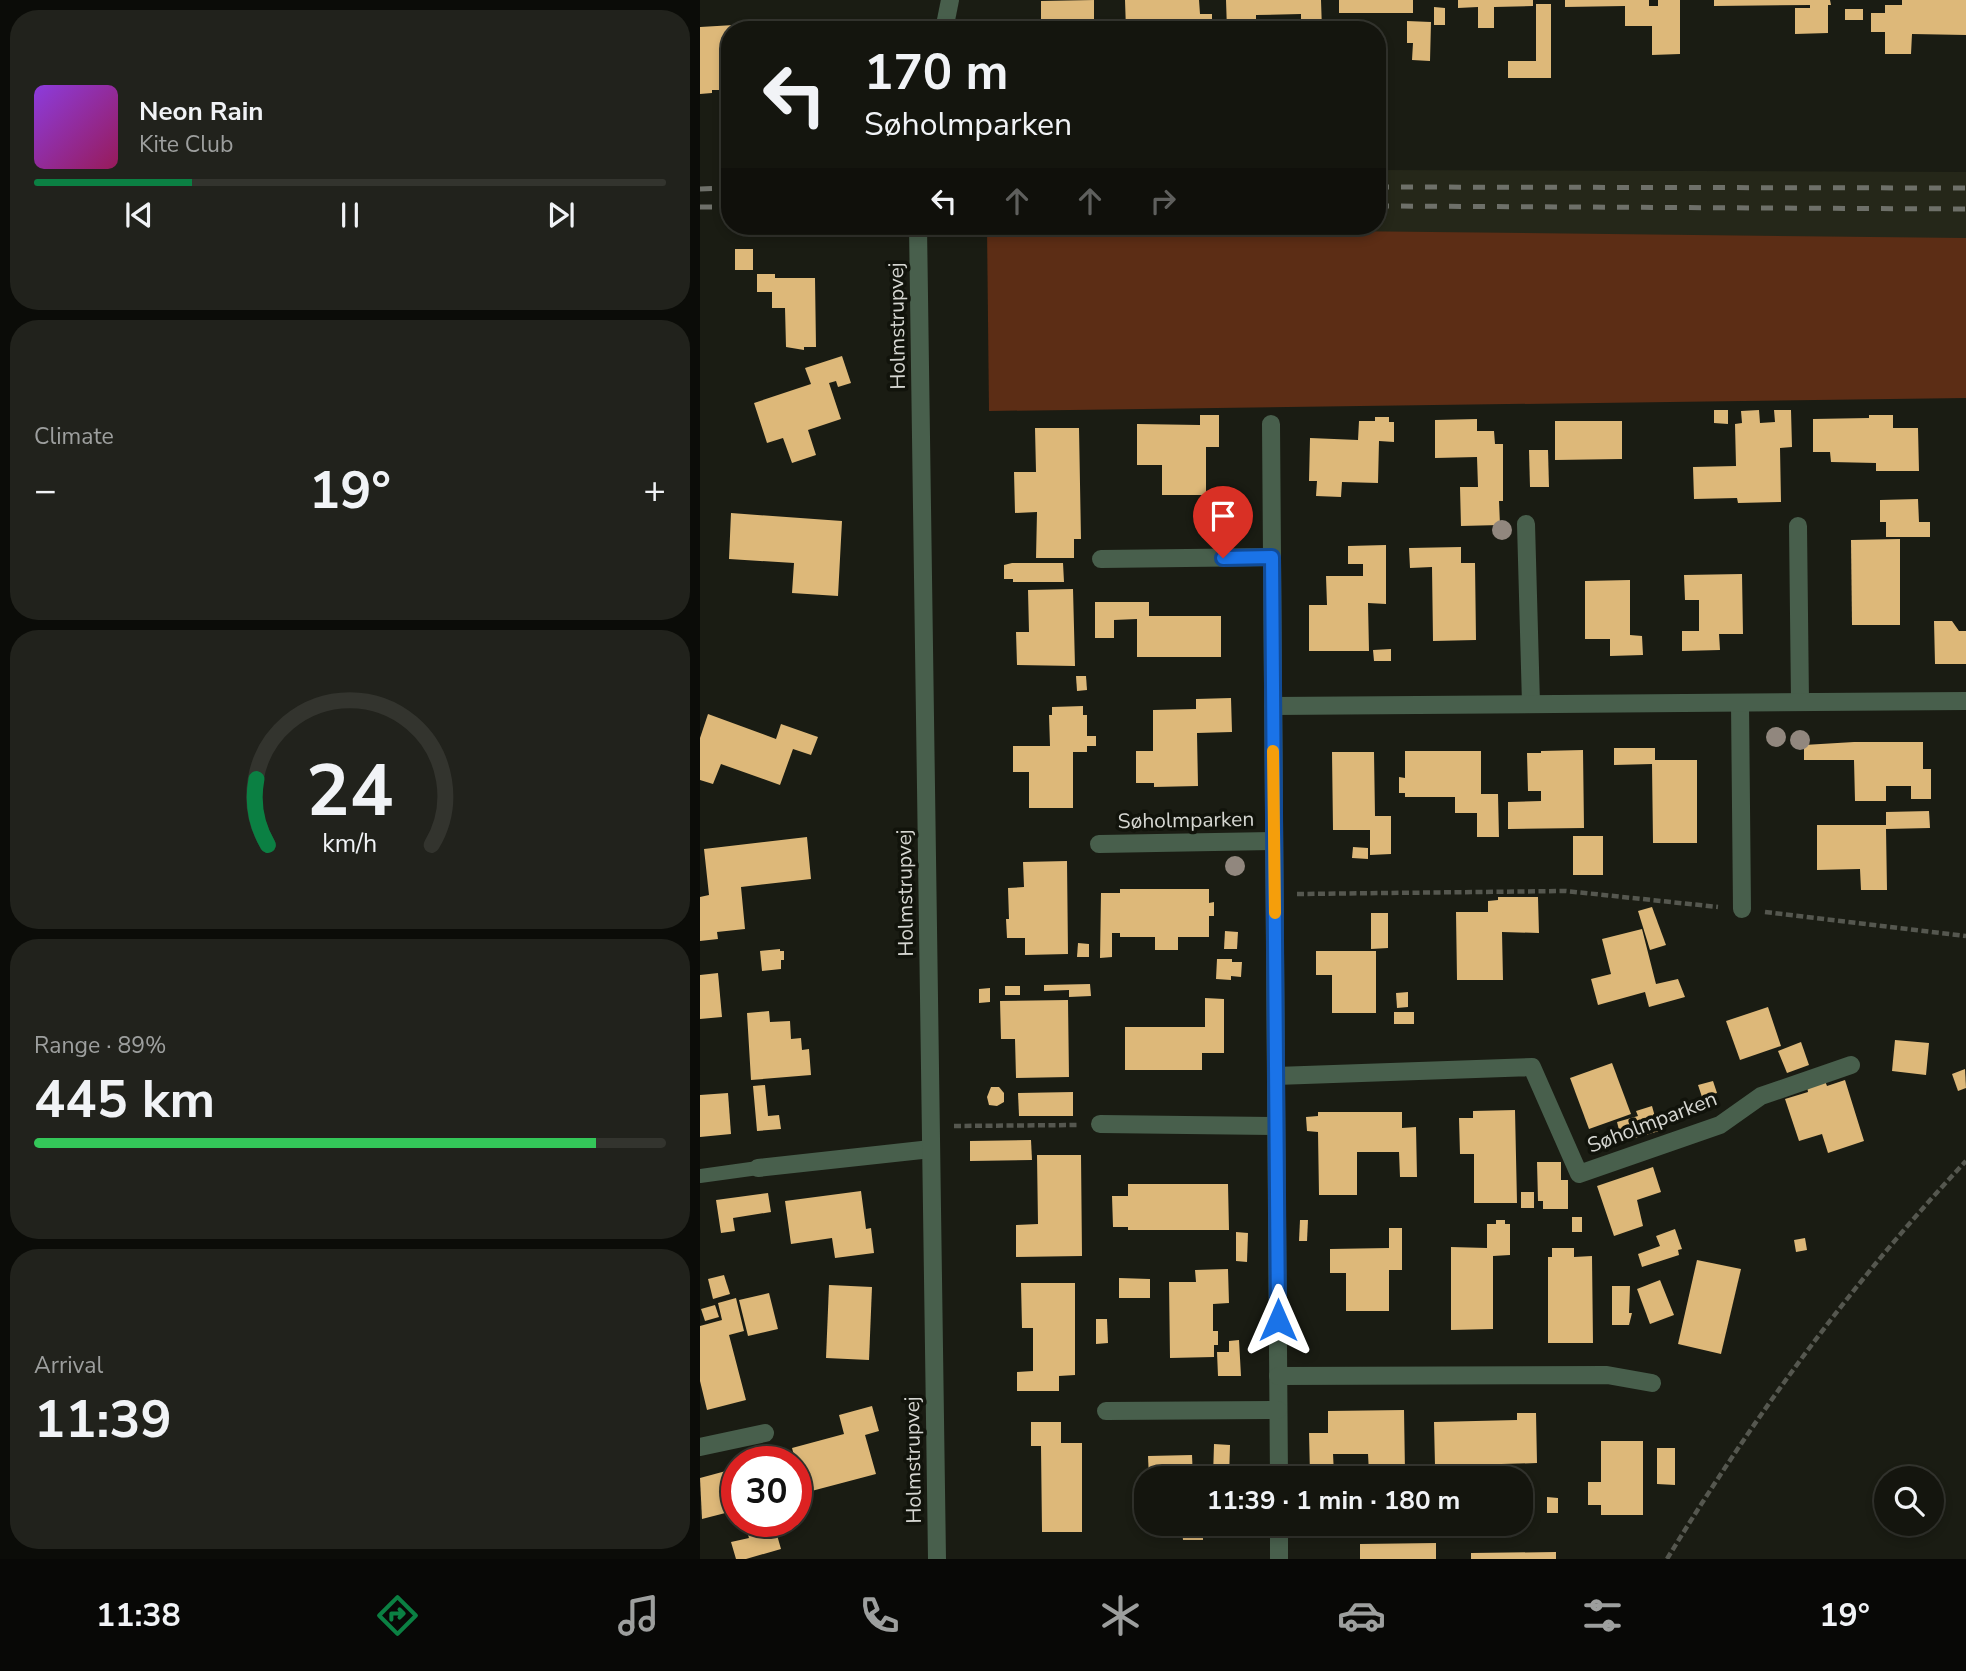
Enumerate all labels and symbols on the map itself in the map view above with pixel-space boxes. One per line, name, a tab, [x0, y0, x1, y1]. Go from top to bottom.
street label: Holmstrupvej	[882, 262, 912, 390]
pin	[1193, 486, 1253, 558]
street label: Søholmparken	[1117, 805, 1255, 835]
street label: Holmstrupvej	[890, 829, 920, 957]
street label: Søholmparken	[1583, 1084, 1721, 1160]
position arrow	[1241, 1283, 1315, 1357]
street label: Holmstrupvej	[898, 1396, 928, 1524]
speed limit sign: 30	[721, 1446, 812, 1537]

